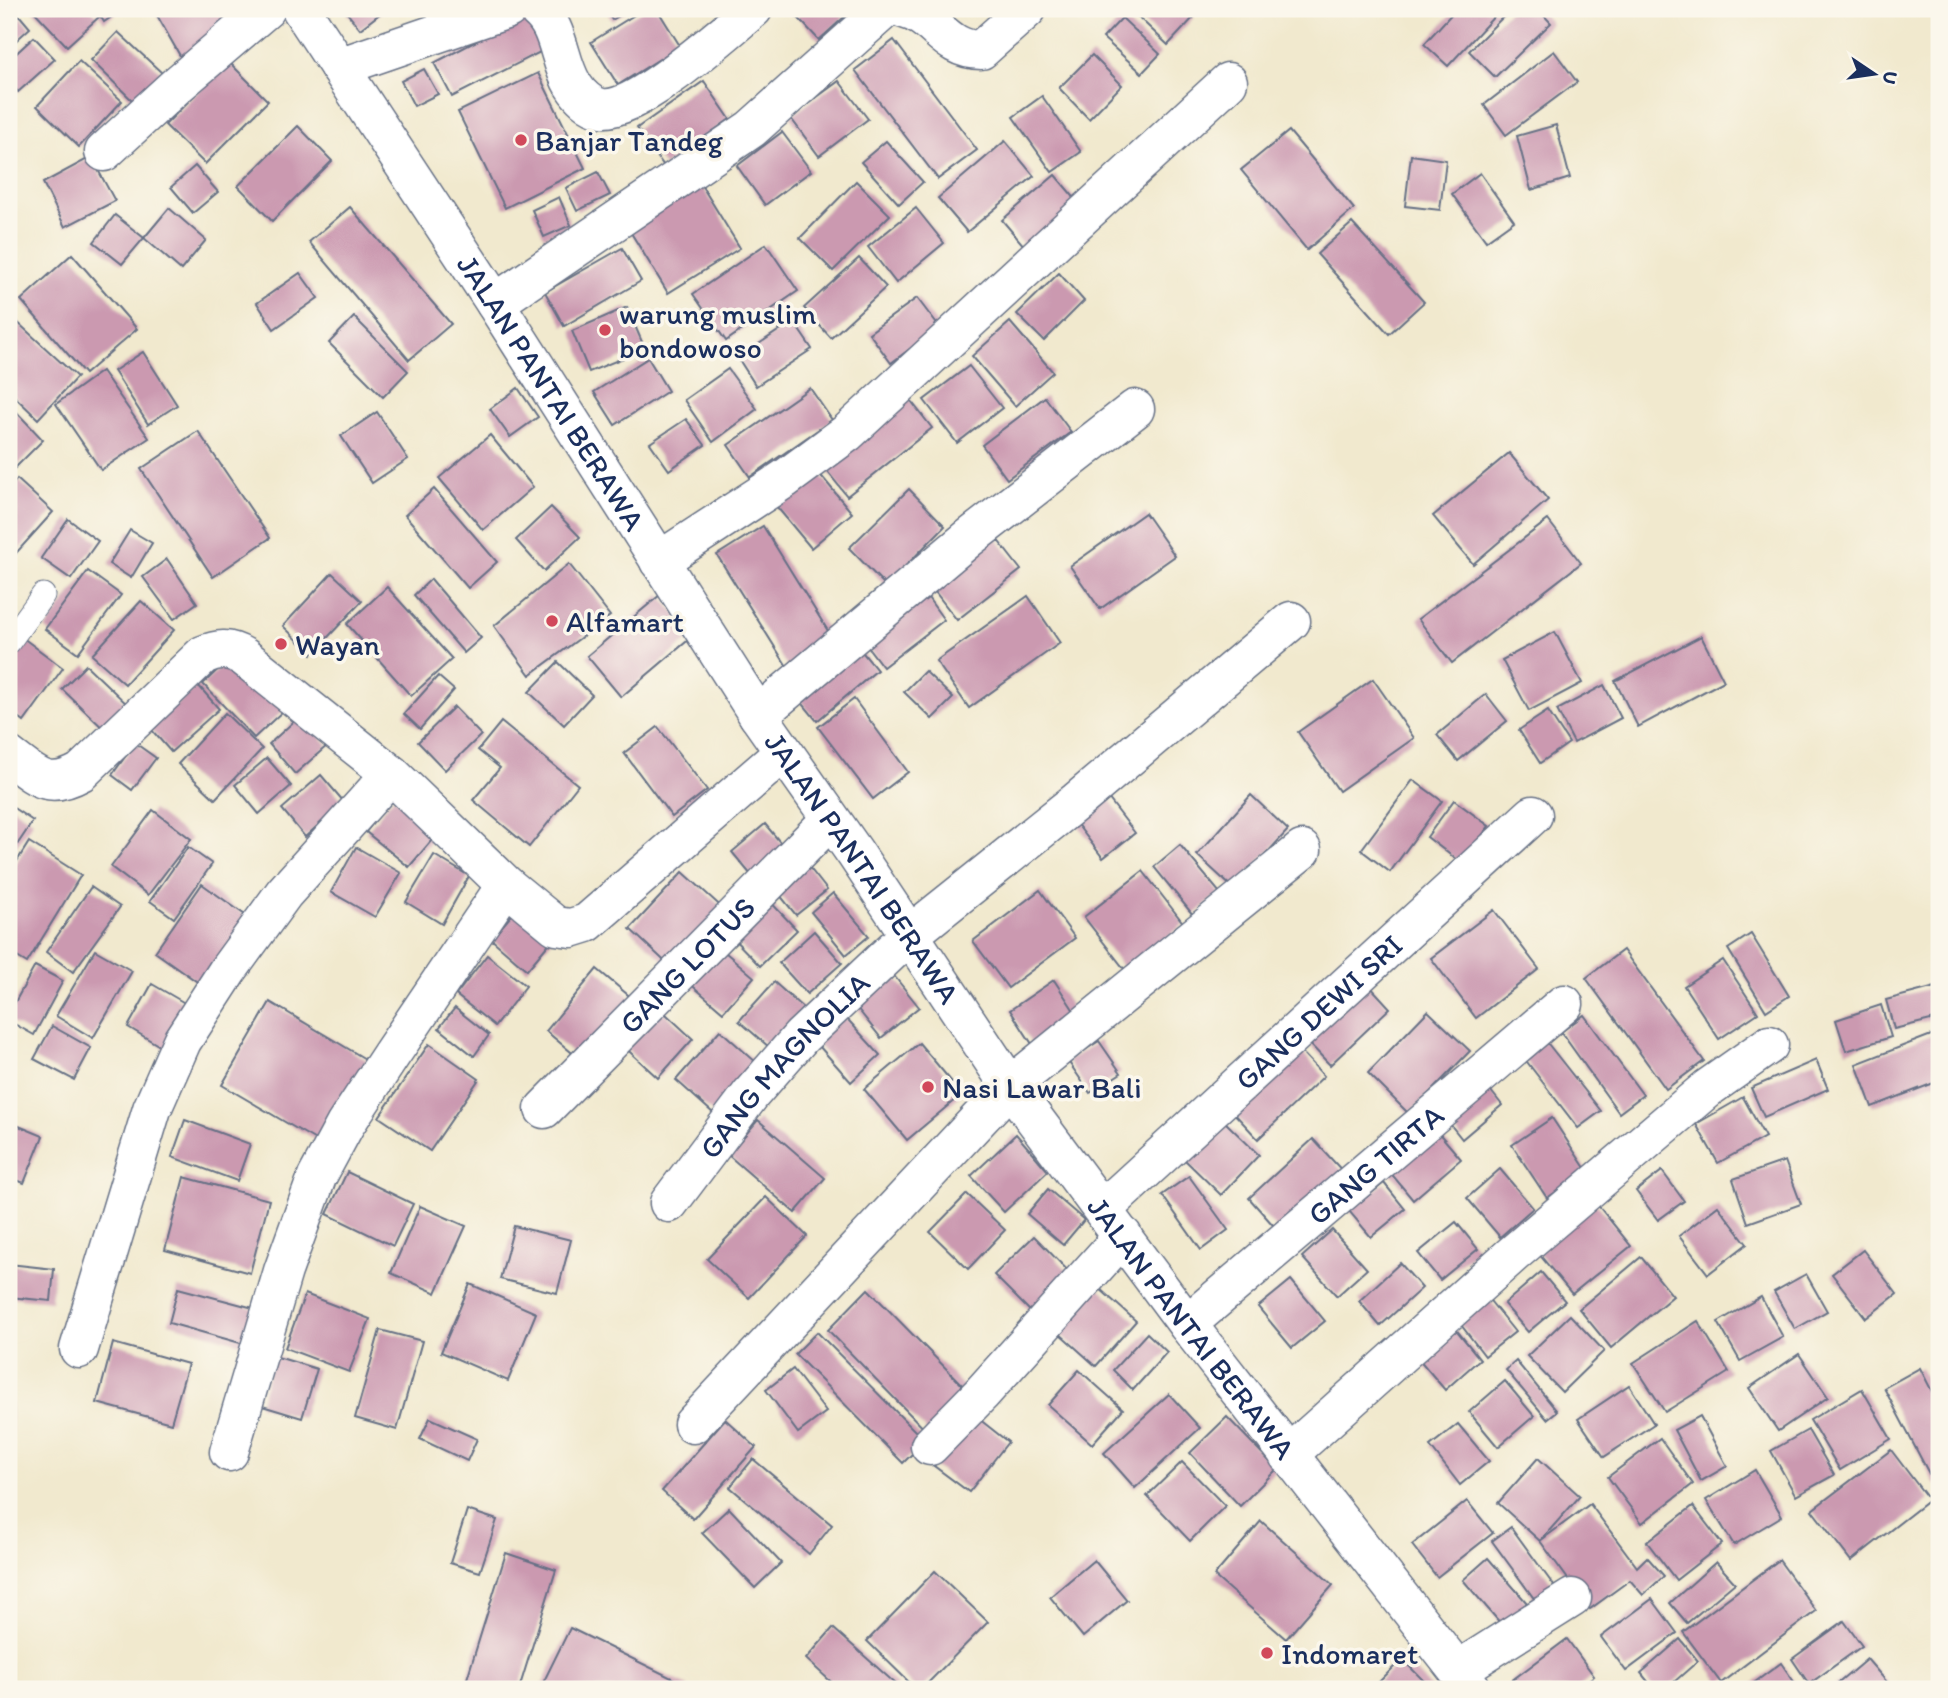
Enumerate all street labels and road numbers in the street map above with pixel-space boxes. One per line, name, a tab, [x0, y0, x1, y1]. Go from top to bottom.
street label: JALAN PANTAI BERAWA	[450, 247, 654, 537]
street label: JALAN PANTAI BERAWA	[757, 725, 968, 1010]
street label: GANG LOTUS	[611, 888, 763, 1041]
street label: GANG DEWI SRI	[1227, 926, 1410, 1098]
street label: GANG MAGNOLIA	[691, 964, 877, 1166]
street label: GANG TIRTA	[1300, 1096, 1451, 1232]
street label: JALAN PANTAI BERAWA	[1080, 1189, 1304, 1466]

